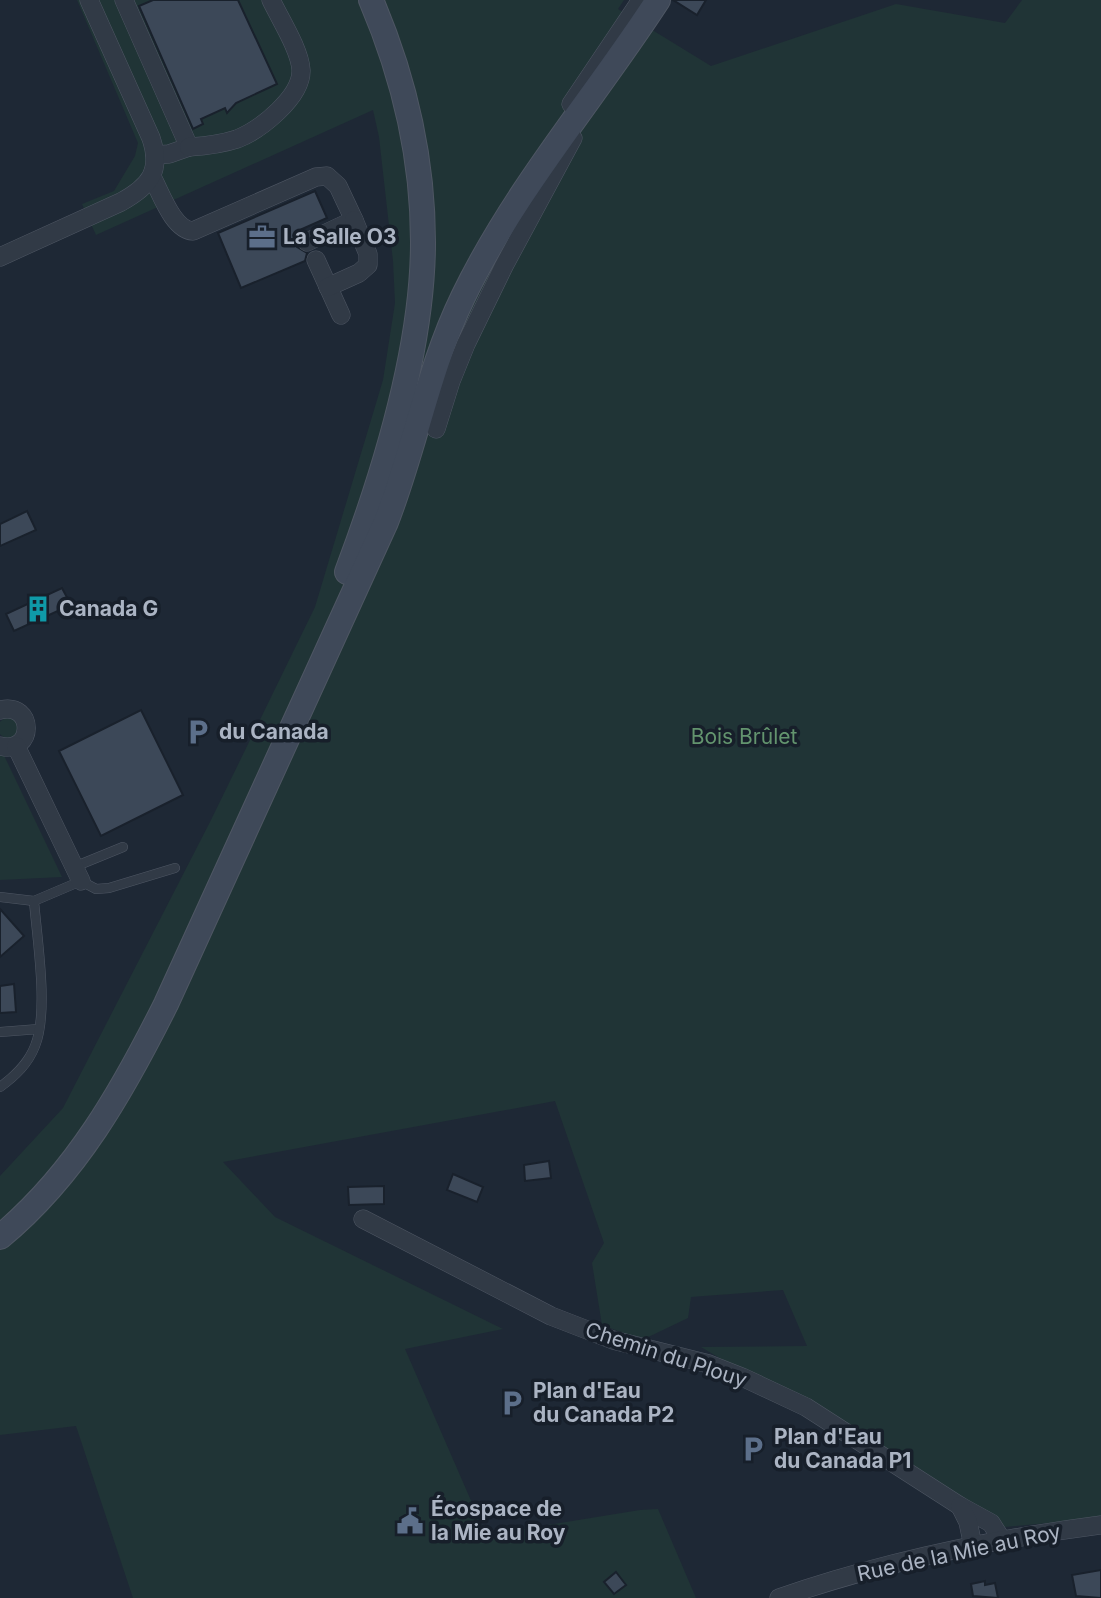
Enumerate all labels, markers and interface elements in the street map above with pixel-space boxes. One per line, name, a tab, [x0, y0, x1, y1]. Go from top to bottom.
office icon: La Salle O3	[247, 222, 277, 252]
place label: La Salle O3	[283, 224, 397, 249]
building icon: Canada G	[23, 594, 53, 624]
place label: Canada G	[59, 596, 158, 621]
parking icon: du Canada	[183, 717, 213, 747]
place label: du Canada	[219, 719, 329, 744]
park label: Bois Brûlet	[691, 724, 797, 749]
street label: Chemin du Plouy	[582, 1317, 750, 1392]
place label: Plan d'Eau du Canada P2	[533, 1378, 675, 1427]
parking icon: Plan d'Eau du Canada P2	[497, 1388, 527, 1418]
place label: Plan d'Eau du Canada P1	[774, 1424, 911, 1473]
parking icon: Plan d'Eau du Canada P1	[738, 1434, 768, 1464]
place label: Écospace de la Mie au Roy	[431, 1495, 566, 1545]
public building icon: Écospace de la Mie au Roy	[395, 1506, 425, 1536]
street label: Rue de la Mie au Roy	[855, 1519, 1063, 1586]

